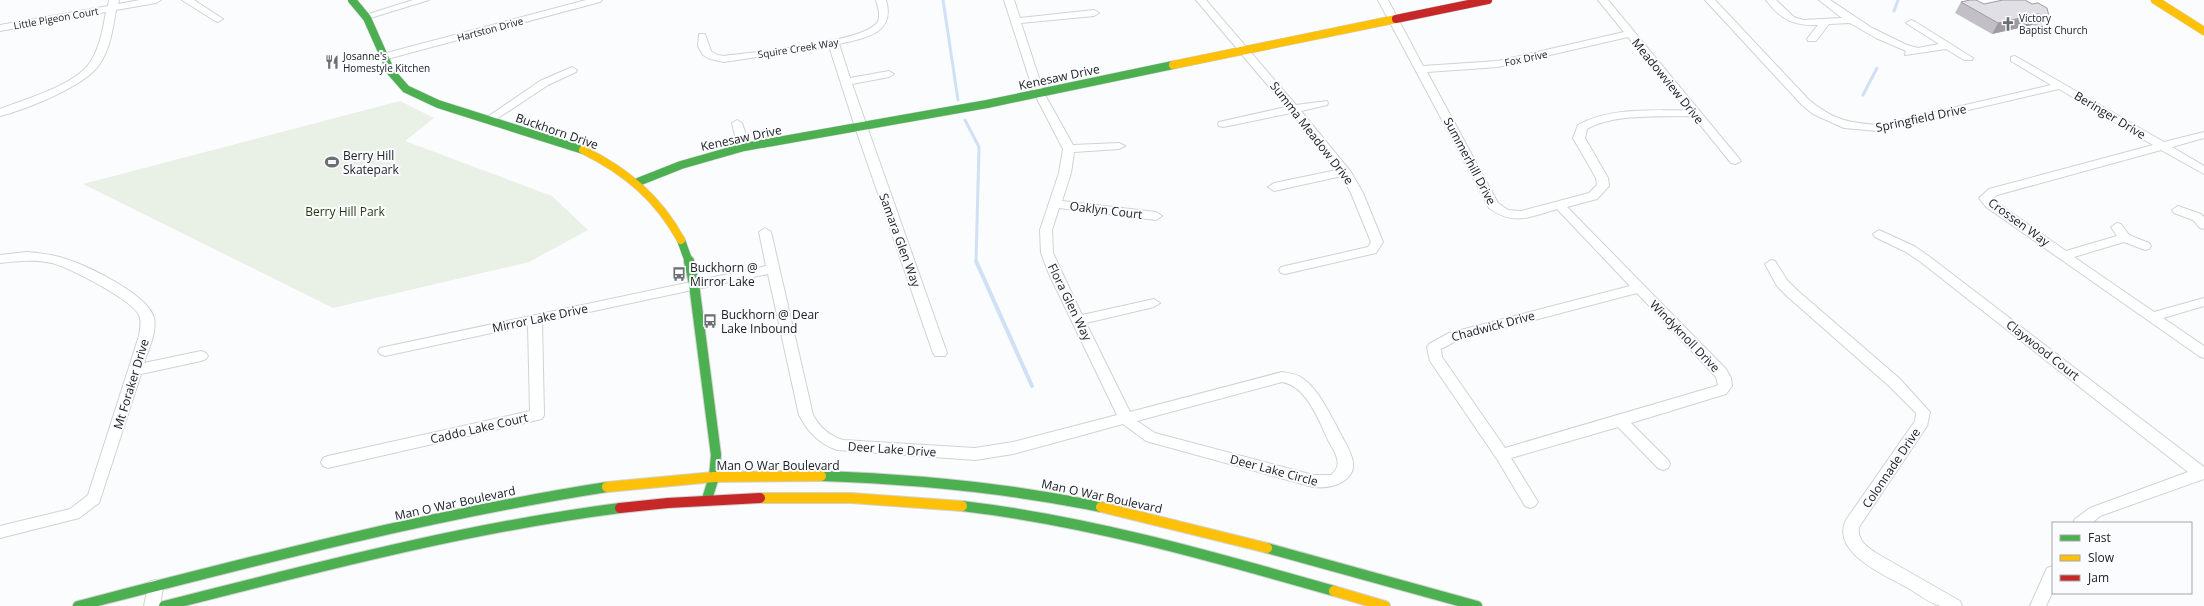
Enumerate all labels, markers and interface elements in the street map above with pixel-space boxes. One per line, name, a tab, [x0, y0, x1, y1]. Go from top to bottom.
street label: Little Pigeon Court	[12, 4, 100, 32]
place label: Victory Baptist Church	[2019, 11, 2088, 37]
street label: Hartston Drive	[455, 13, 525, 45]
church icon: Victory Baptist Church	[2000, 16, 2016, 32]
street label: Squire Creek Way	[756, 35, 840, 61]
street label: Meadowview Drive	[1628, 35, 1708, 128]
street label: Fox Drive	[1503, 47, 1549, 69]
place label: Josanne's Homestyle Kitchen	[342, 49, 430, 75]
restaurant icon: Josanne's Homestyle Kitchen	[324, 54, 340, 70]
street label: Kenesaw Drive	[1017, 60, 1101, 94]
street label: Summa Meadow Drive	[1266, 78, 1358, 188]
street label: Beringer Drive	[2071, 87, 2149, 143]
street label: Springfield Drive	[1874, 100, 1968, 136]
street label: Buckhorn Drive	[513, 109, 601, 153]
street label: Summerhill Drive	[1440, 114, 1500, 208]
street label: Kenesaw Drive	[699, 121, 783, 155]
place label: Berry Hill Skatepark	[343, 147, 399, 178]
sports icon: Berry Hill Skatepark	[324, 154, 340, 170]
street label: Samara Glen Way	[875, 191, 925, 290]
street label: Crossen Way	[1985, 194, 2054, 251]
street label: Oaklyn Court	[1069, 197, 1143, 223]
park label: Berry Hill Park	[305, 203, 385, 220]
place label: Buckhorn @ Mirror Lake	[690, 259, 758, 290]
street label: Flora Glen Way	[1044, 261, 1096, 344]
bus stop icon: Buckhorn @ Mirror Lake	[671, 266, 687, 282]
street label: Windyknoll Drive	[1646, 296, 1724, 376]
street label: Mirror Lake Drive	[491, 300, 590, 336]
place label: Buckhorn @ Dear Lake Inbound	[721, 306, 819, 337]
street label: Chadwick Drive	[1449, 307, 1537, 345]
bus stop icon: Buckhorn @ Dear Lake Inbound	[702, 313, 718, 329]
street label: Claywood Court	[2003, 316, 2083, 384]
street label: Mt Foraker Drive	[109, 337, 153, 431]
street label: Caddo Lake Court	[429, 409, 529, 447]
street label: Colonnade Drive	[1858, 424, 1924, 511]
street label: Deer Lake Drive	[847, 437, 937, 461]
street label: Deer Lake Circle	[1228, 450, 1320, 490]
street label: Man O War Boulevard	[716, 457, 840, 474]
street label: Man O War Boulevard	[1040, 475, 1164, 517]
street label: Man O War Boulevard	[393, 482, 517, 524]
legend	[2052, 522, 2192, 594]
text: Fast	[2088, 529, 2111, 546]
text: Slow	[2088, 549, 2115, 566]
text: Jam	[2087, 569, 2109, 586]

